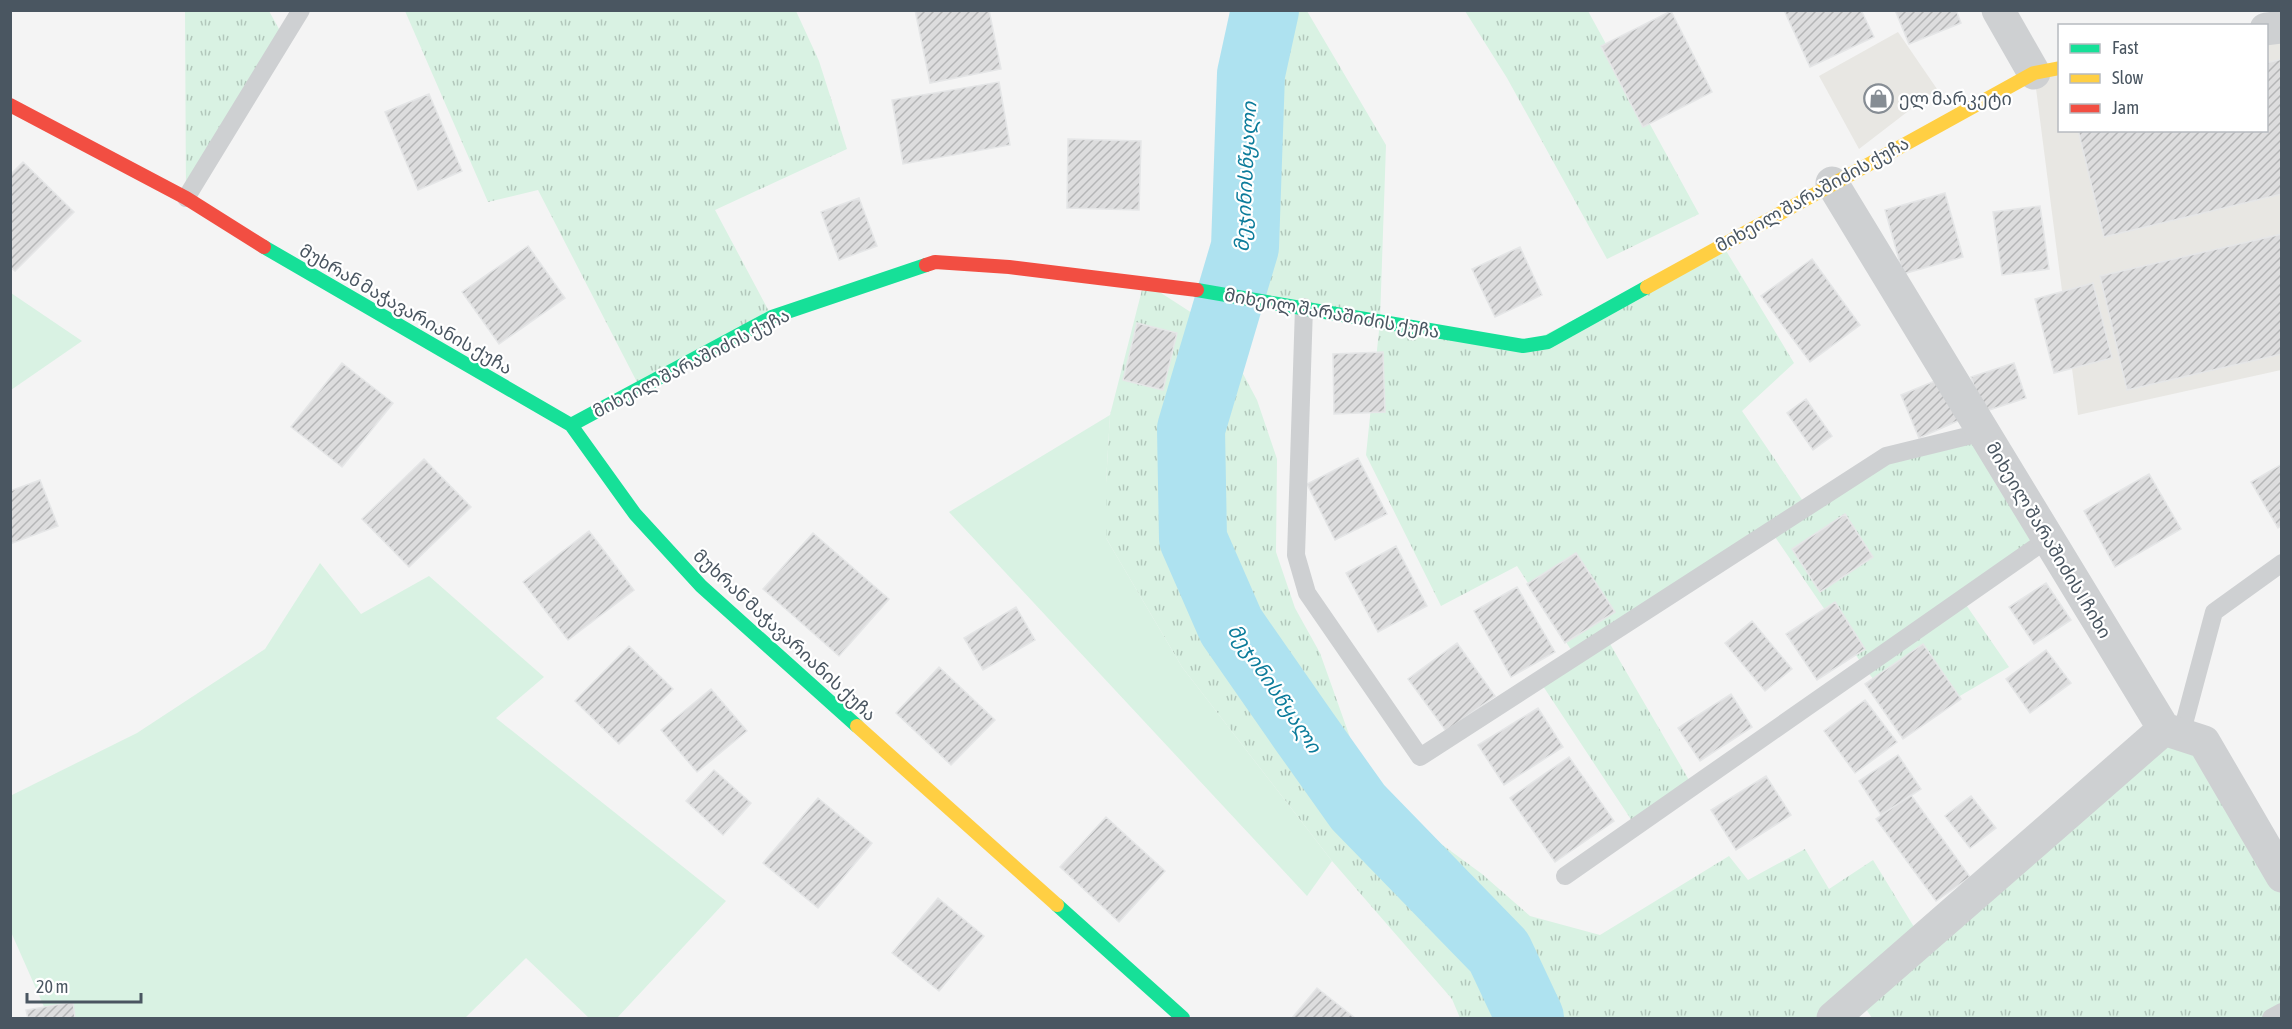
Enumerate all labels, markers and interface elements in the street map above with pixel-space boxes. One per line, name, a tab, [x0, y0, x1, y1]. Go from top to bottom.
legend	[2058, 24, 2268, 132]
text: Fast	[2112, 37, 2139, 58]
text: Slow	[2112, 67, 2143, 88]
shop icon: ელ მარკეტი	[1862, 82, 1894, 114]
place label: ელ მარკეტი	[1899, 88, 2012, 110]
text: Jam	[2112, 97, 2139, 118]
water label: მეჯინისწყალი	[1230, 100, 1261, 253]
street label: მიხეილ შარაშიძის ქუჩა	[1712, 132, 1913, 257]
street label: მუხრან მაჭავარიანის ქუჩა	[296, 239, 516, 379]
street label: მიხეილ შარაშიძის ქუჩა	[1223, 284, 1441, 343]
street label: მიხეილ შარაშიძის ქუჩა	[589, 304, 793, 423]
street label: მიხეილ შარაშიძის I ჩიხი	[1981, 438, 2116, 642]
street label: მუხრან მაჭავარიანის ქუჩა	[689, 545, 881, 726]
water label: მეჯინისწყალი	[1223, 619, 1327, 759]
scale bar	[27, 966, 141, 1004]
text: 20 m	[36, 976, 68, 997]

